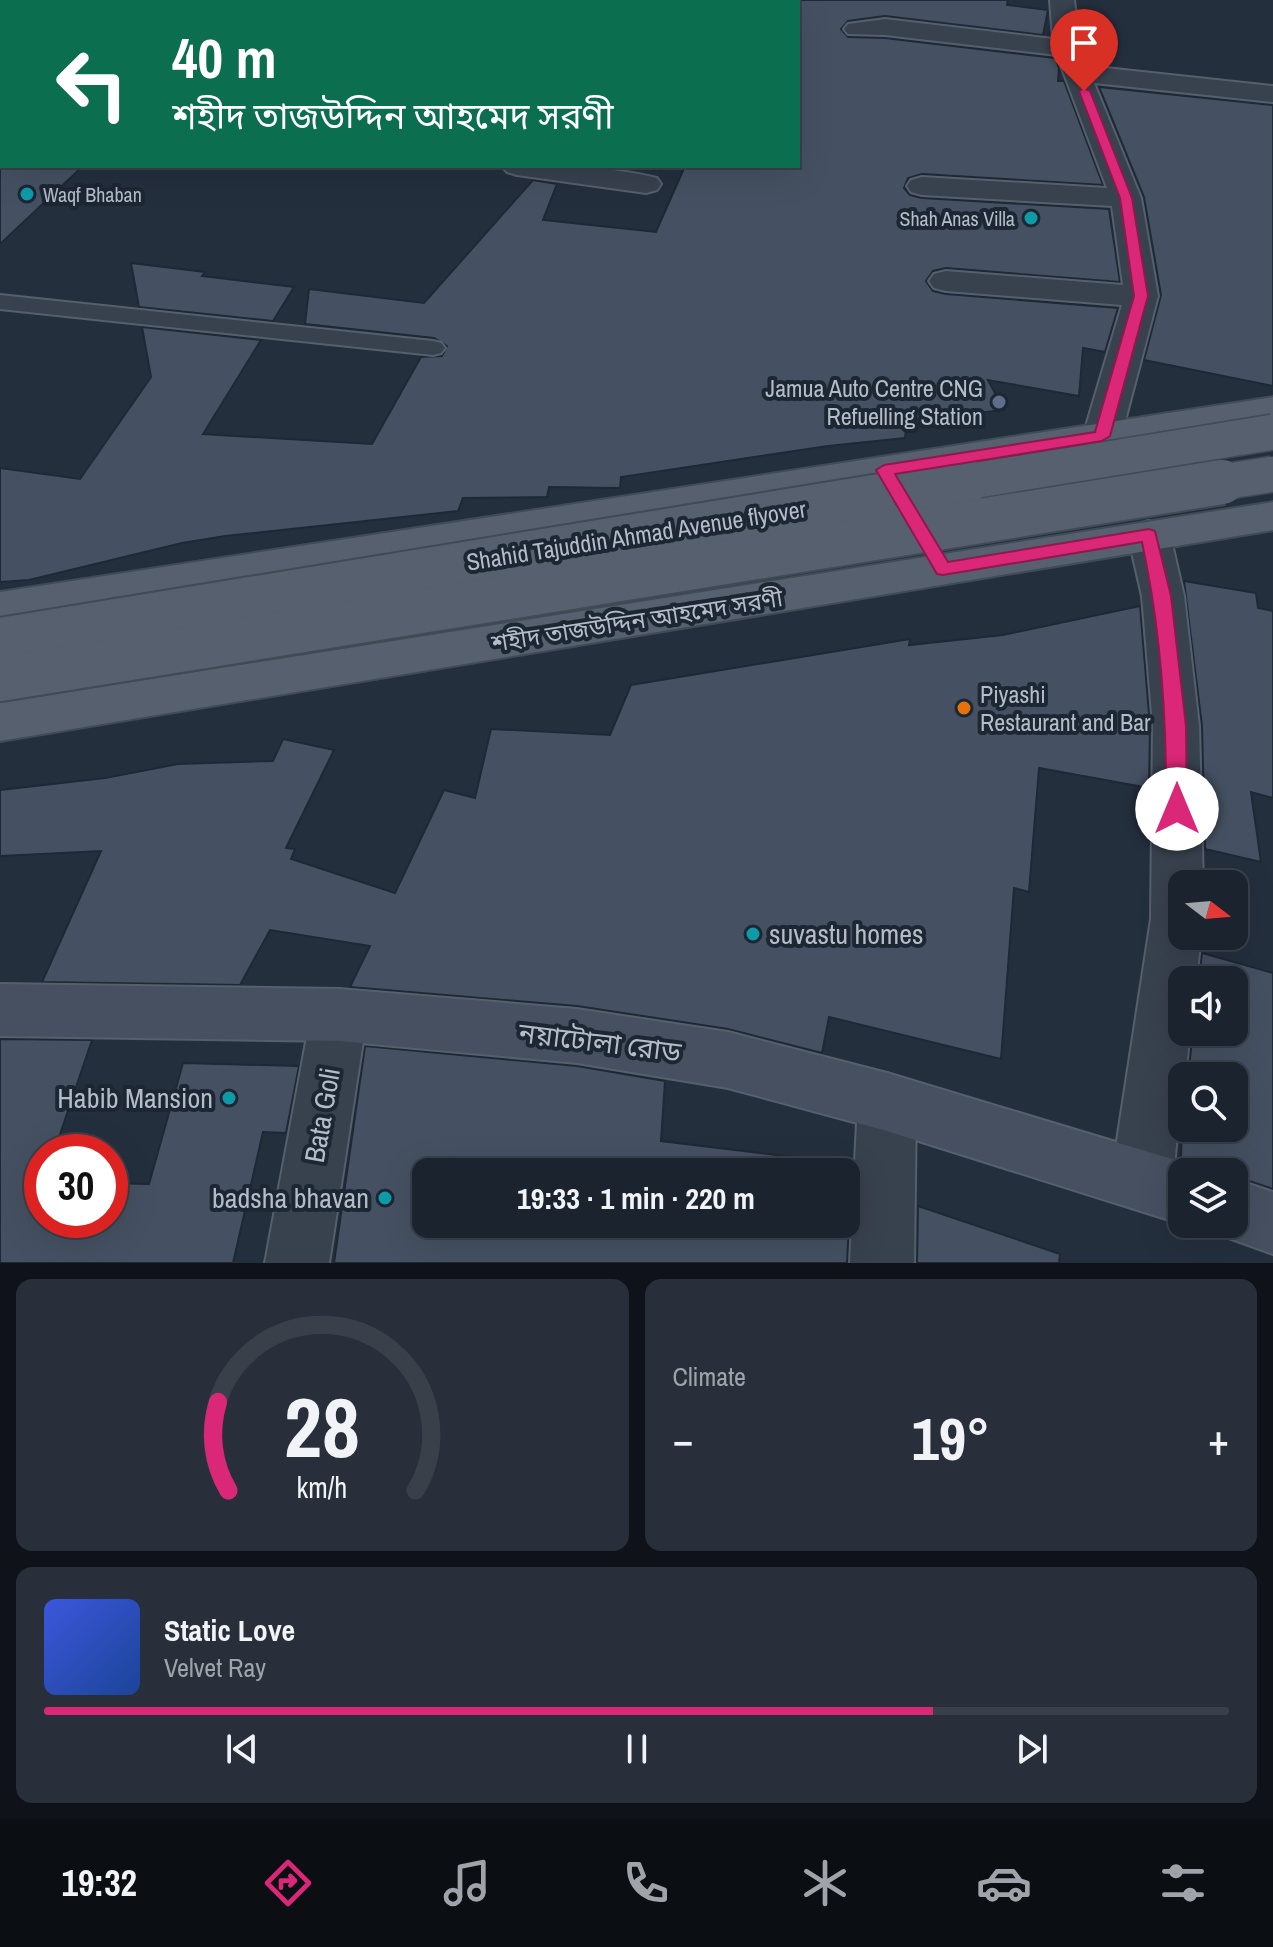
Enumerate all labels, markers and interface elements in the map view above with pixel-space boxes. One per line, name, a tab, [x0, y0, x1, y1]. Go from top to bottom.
pin	[1050, 9, 1118, 91]
text: 40 m	[172, 20, 277, 95]
icon: arrive	[1062, 21, 1106, 65]
icon: left	[40, 32, 144, 136]
text: শহীদ তাজউদ্দিন আহমেদ সরণী	[172, 92, 614, 140]
place label: Waqf Bhaban	[43, 181, 142, 208]
marker: Waqf Bhaban	[18, 185, 36, 203]
place label: Shah Anas Villa	[899, 205, 1015, 232]
marker: Shah Anas Villa	[1022, 209, 1040, 227]
place label: Jamua Auto Centre CNG Refuelling Station	[765, 372, 983, 432]
marker: Jamua Auto Centre CNG Refuelling Station	[990, 393, 1008, 411]
street label: Shahid Tajuddin Ahmad Avenue flyover	[464, 492, 808, 578]
street label: শহীদ তাজউদ্দিন আহমেদ সরণী	[488, 581, 785, 659]
place label: Piyashi Restaurant and Bar	[980, 678, 1151, 738]
marker: Piyashi Restaurant and Bar	[955, 699, 973, 717]
position arrow	[1135, 767, 1219, 851]
north arrow	[1168, 870, 1248, 950]
map controls	[1168, 870, 1248, 1238]
place label: suvastu homes	[769, 915, 923, 953]
marker: suvastu homes	[744, 925, 762, 943]
button: sound	[1168, 966, 1248, 1046]
street label: নয়াটোলা রোড	[516, 1013, 684, 1071]
button: search	[1168, 1062, 1248, 1142]
street label: Bata Goli	[295, 1065, 349, 1165]
place label: Habib Mansion	[57, 1079, 213, 1117]
marker: Habib Mansion	[220, 1089, 238, 1107]
speed limit sign: 30	[24, 1134, 128, 1238]
button: layers	[1168, 1158, 1248, 1238]
text: 19:33 · 1 min · 220 m	[517, 1178, 755, 1218]
place label: badsha bhavan	[212, 1179, 369, 1217]
marker: badsha bhavan	[376, 1189, 394, 1207]
text: Climate	[673, 1359, 746, 1394]
text: 28	[284, 1371, 360, 1483]
text: 19°	[911, 1398, 990, 1479]
text: −	[673, 1409, 694, 1469]
text: +	[1208, 1409, 1229, 1469]
text: km/h	[297, 1468, 348, 1507]
text: Static Love	[164, 1610, 295, 1650]
text: Velvet Ray	[164, 1650, 266, 1685]
icon: previous	[220, 1727, 264, 1771]
icon: pause	[615, 1727, 659, 1771]
icon: next	[1010, 1727, 1054, 1771]
icon: directions	[260, 1855, 316, 1911]
icon: music	[439, 1855, 495, 1911]
icon: phone	[618, 1855, 674, 1911]
icon: climate	[797, 1855, 853, 1911]
icon: car	[976, 1855, 1032, 1911]
icon: filters	[1155, 1855, 1211, 1911]
text: 19:32	[62, 1859, 137, 1907]

